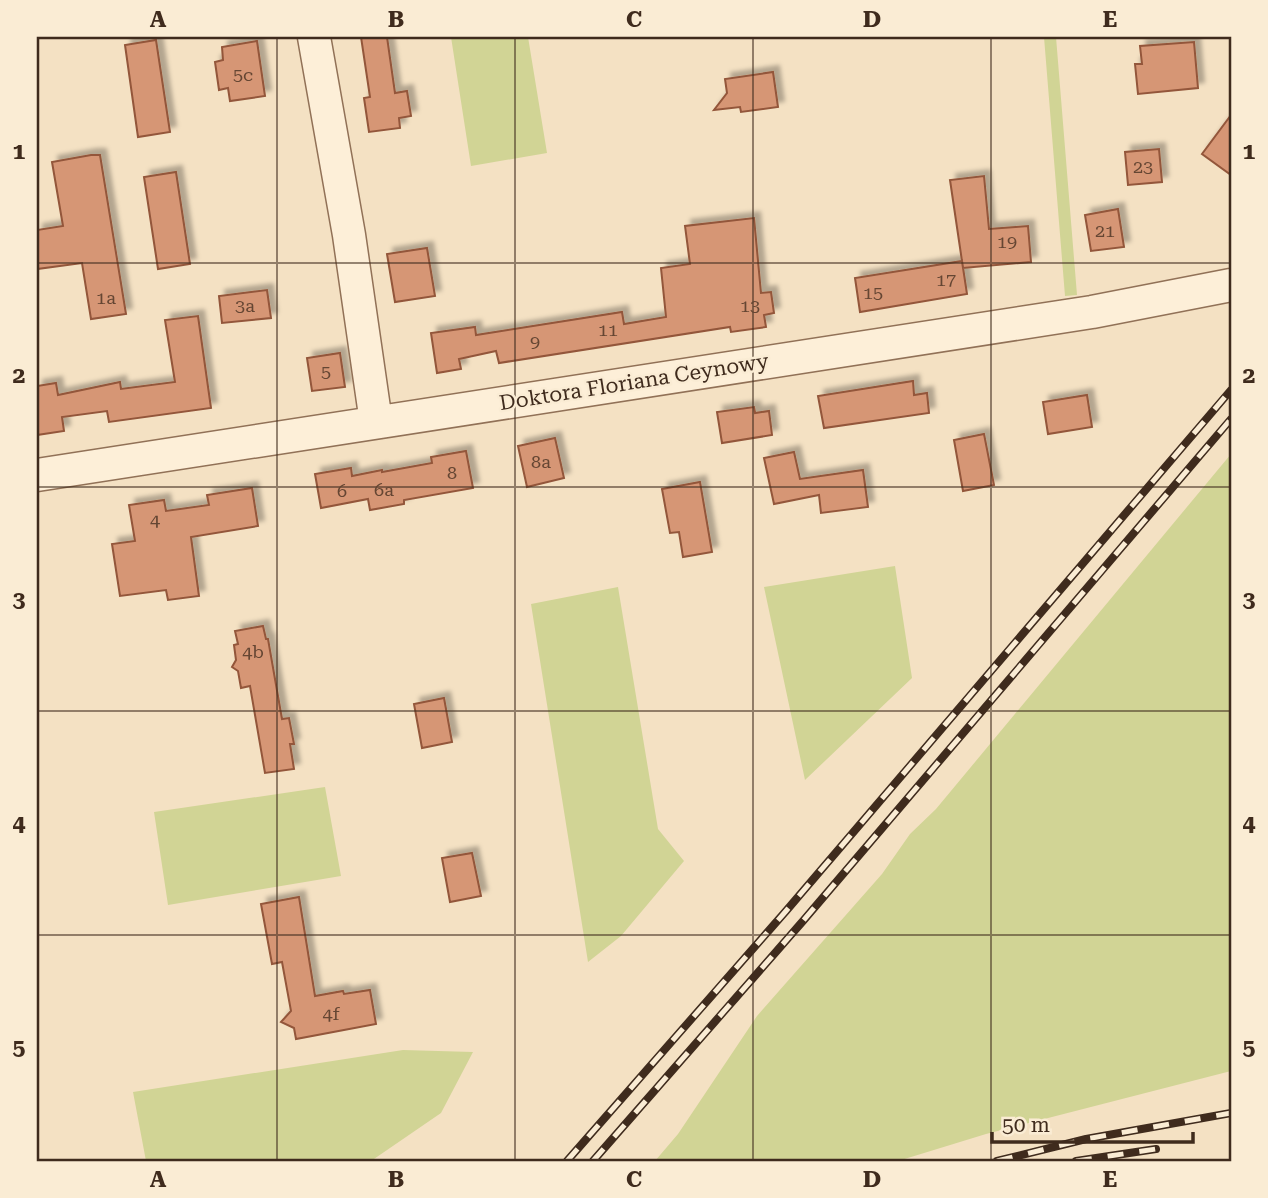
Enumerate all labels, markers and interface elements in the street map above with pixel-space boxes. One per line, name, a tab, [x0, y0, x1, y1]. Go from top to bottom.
text: A	[150, 6, 167, 33]
text: B	[388, 6, 404, 33]
text: C	[626, 6, 642, 33]
text: D	[863, 6, 881, 33]
text: E	[1103, 6, 1117, 33]
house number: 5c	[233, 64, 253, 85]
text: 1	[13, 138, 26, 165]
text: 1	[1243, 138, 1256, 165]
house number: 23	[1133, 156, 1153, 177]
house number: 21	[1095, 220, 1115, 241]
house number: 19	[997, 231, 1017, 252]
house number: 17	[936, 269, 956, 290]
house number: 15	[863, 282, 883, 303]
house number: 1a	[96, 287, 116, 308]
house number: 3a	[235, 295, 255, 316]
house number: 13	[740, 295, 760, 316]
house number: 11	[598, 319, 618, 340]
house number: 9	[530, 331, 540, 352]
street label: Doktora Floriana Ceynowy	[498, 349, 771, 415]
house number: 5	[321, 361, 331, 382]
text: 2	[13, 362, 25, 389]
text: 2	[1243, 362, 1255, 389]
house number: 8a	[531, 451, 551, 472]
house number: 8	[447, 462, 457, 483]
house number: 6a	[374, 479, 394, 500]
house number: 6	[337, 480, 347, 501]
house number: 4	[150, 509, 160, 530]
text: 3	[13, 586, 26, 613]
text: 3	[1243, 586, 1256, 613]
house number: 4b	[242, 641, 264, 662]
text: 4	[13, 810, 26, 837]
text: 4	[1243, 810, 1256, 837]
house number: 4f	[322, 1003, 341, 1024]
text: 5	[13, 1034, 26, 1061]
text: 5	[1243, 1034, 1256, 1061]
scale bar	[992, 1100, 1193, 1144]
text: 50 m	[1002, 1113, 1050, 1137]
text: A	[150, 1166, 167, 1193]
text: B	[388, 1166, 404, 1193]
text: C	[626, 1166, 642, 1193]
text: D	[863, 1166, 881, 1193]
text: E	[1103, 1166, 1117, 1193]

